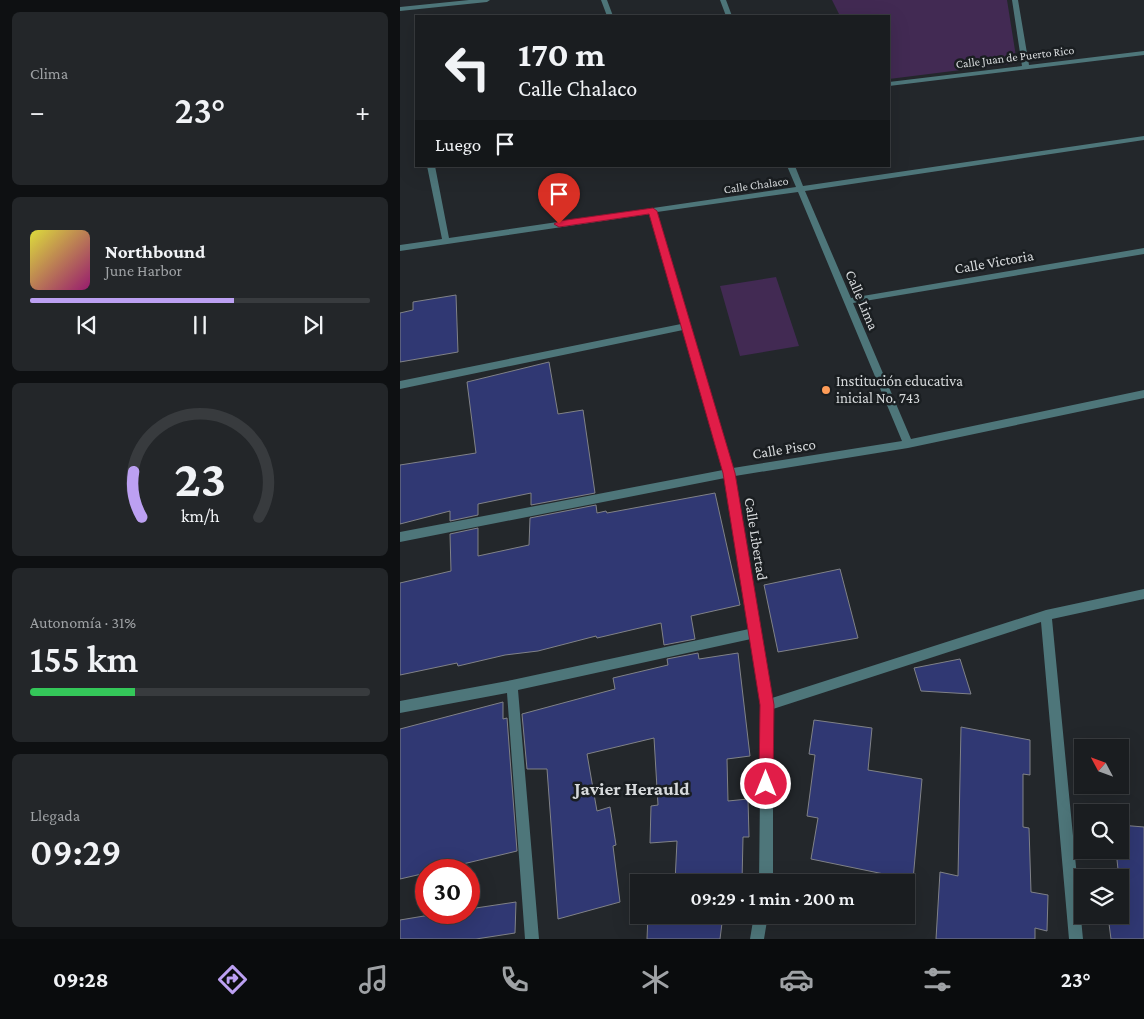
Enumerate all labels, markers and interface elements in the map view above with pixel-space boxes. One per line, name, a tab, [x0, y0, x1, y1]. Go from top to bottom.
icon: left	[435, 35, 500, 100]
text: 170 m	[518, 35, 605, 74]
street label: Calle Juan de Puerto Rico	[955, 43, 1075, 71]
text: Clima	[30, 65, 68, 82]
text: Calle Chalaco	[518, 76, 637, 101]
text: 23°	[175, 89, 225, 131]
text: −	[30, 96, 45, 127]
text: +	[355, 96, 370, 127]
icon: arrive	[491, 130, 519, 158]
text: Luego	[435, 134, 481, 155]
pin	[538, 173, 580, 224]
street label: Calle Chalaco	[723, 174, 789, 196]
icon: arrive	[545, 180, 573, 208]
text: Northbound	[105, 241, 205, 262]
street label: Calle Victoria	[953, 247, 1035, 277]
text: June Harbor	[105, 262, 182, 279]
street label: Calle Lima	[842, 268, 882, 332]
icon: previous	[73, 311, 101, 339]
icon: pause	[186, 311, 214, 339]
icon: next	[299, 311, 327, 339]
place label: Institución educativa inicial No. 743	[836, 373, 963, 406]
marker: Institución educativa inicial No. 743	[820, 384, 832, 396]
street label: Calle Pisco	[751, 436, 817, 462]
text: 23	[174, 449, 226, 507]
street label: Calle Libertad	[742, 496, 770, 582]
text: km/h	[181, 506, 220, 526]
text: Autonomía · 31%	[30, 614, 136, 631]
text: 155 km	[30, 638, 138, 680]
north arrow	[1074, 739, 1129, 794]
map controls	[1074, 739, 1129, 924]
position arrow	[739, 757, 791, 809]
district label: Javier Herauld	[572, 778, 690, 799]
button: search	[1074, 804, 1129, 859]
text: Llegada	[30, 807, 80, 824]
text: 09:29	[30, 831, 122, 873]
speed limit sign: 30	[415, 859, 480, 924]
button: layers	[1074, 869, 1129, 924]
text: 09:29 · 1 min · 200 m	[690, 888, 855, 909]
icon: directions	[215, 962, 250, 997]
icon: music	[356, 962, 391, 997]
icon: phone	[497, 962, 532, 997]
icon: climate	[638, 962, 673, 997]
icon: car	[779, 962, 814, 997]
icon: filters	[920, 962, 955, 997]
text: 09:28	[53, 967, 109, 992]
text: 23°	[1061, 967, 1091, 992]

